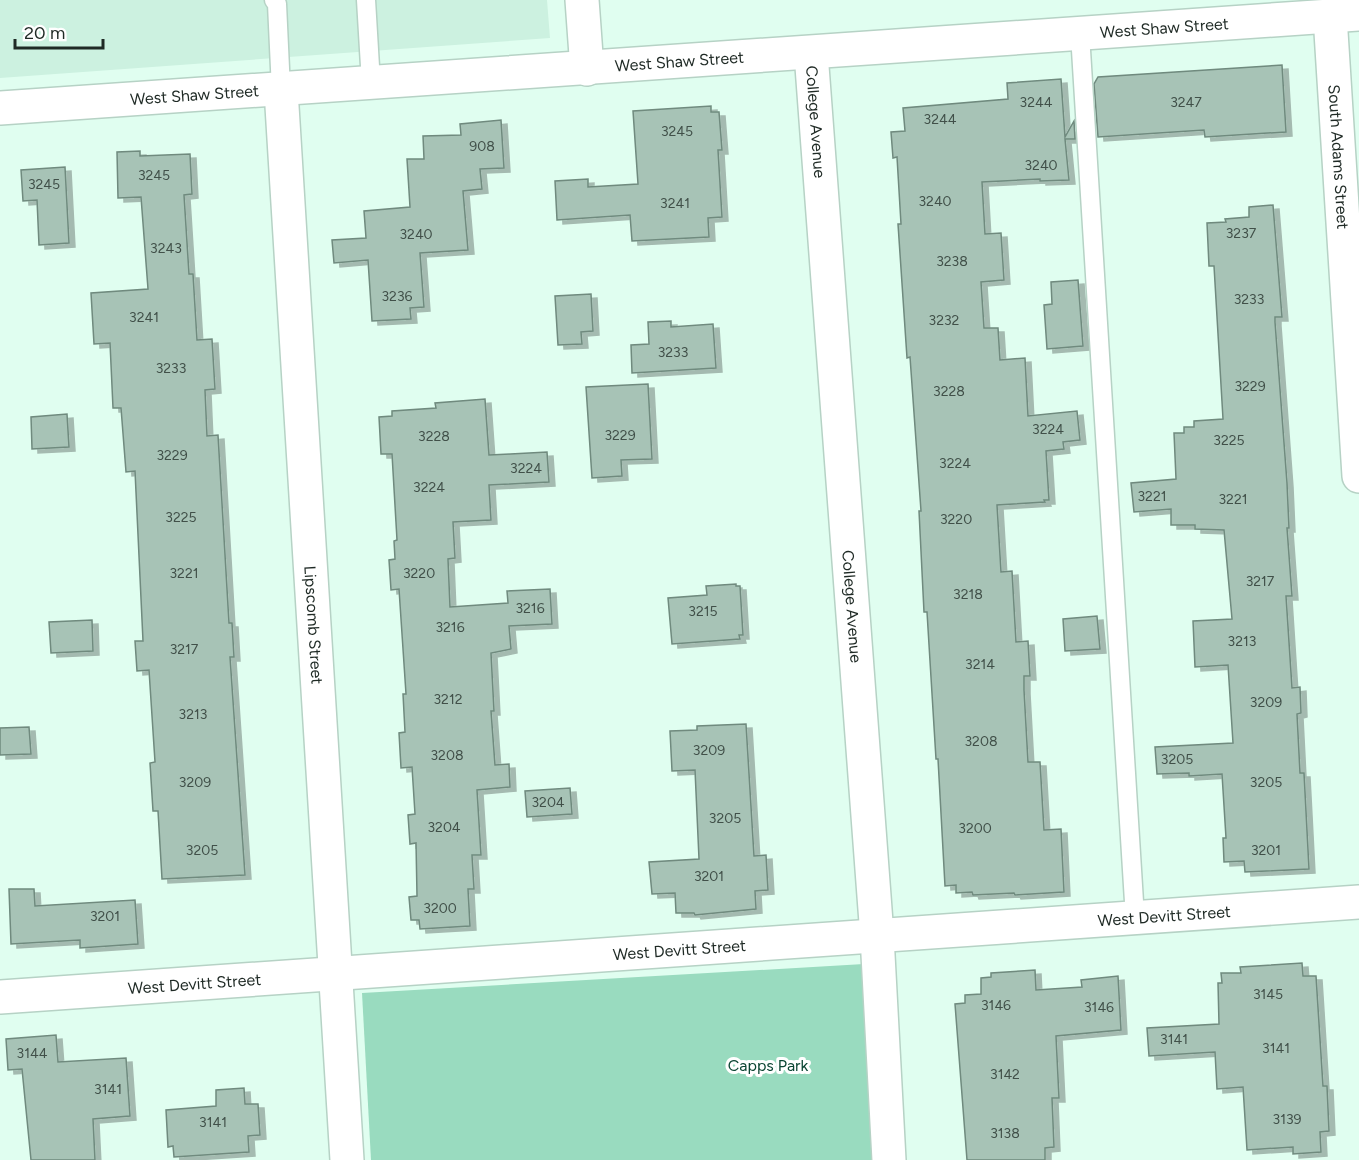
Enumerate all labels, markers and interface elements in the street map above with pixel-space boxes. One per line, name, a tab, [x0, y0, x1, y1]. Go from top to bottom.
scale bar	[15, 12, 104, 50]
street label: West Shaw Street	[1099, 14, 1229, 42]
text: 20 m	[24, 22, 65, 44]
street label: West Shaw Street	[614, 48, 744, 75]
street label: College Avenue	[802, 65, 829, 179]
street label: West Shaw Street	[129, 81, 260, 109]
street label: South Adams Street	[1324, 84, 1352, 230]
house number: 3244	[1020, 94, 1053, 111]
house number: 3247	[1170, 94, 1202, 111]
house number: 3244	[924, 111, 957, 128]
house number: 3245	[661, 123, 693, 140]
house number: 908	[469, 138, 495, 155]
house number: 3240	[1024, 157, 1058, 174]
house number: 3245	[138, 167, 170, 184]
house number: 3245	[28, 176, 60, 193]
house number: 3240	[918, 193, 952, 210]
house number: 3241	[660, 195, 690, 212]
house number: 3237	[1226, 225, 1257, 242]
house number: 3240	[399, 226, 433, 243]
house number: 3243	[150, 240, 182, 257]
house number: 3238	[936, 253, 968, 270]
house number: 3236	[382, 288, 413, 305]
house number: 3233	[1234, 291, 1264, 308]
house number: 3241	[129, 309, 159, 326]
house number: 3232	[929, 312, 959, 329]
house number: 3233	[658, 344, 688, 361]
house number: 3233	[156, 360, 186, 377]
house number: 3229	[1234, 378, 1266, 395]
house number: 3228	[933, 383, 965, 400]
house number: 3224	[1032, 421, 1064, 438]
house number: 3229	[604, 427, 636, 444]
house number: 3228	[418, 428, 450, 445]
house number: 3225	[1213, 432, 1245, 449]
house number: 3229	[156, 447, 188, 464]
house number: 3224	[939, 455, 971, 472]
house number: 3224	[510, 460, 542, 477]
house number: 3224	[413, 479, 445, 496]
house number: 3221	[1137, 488, 1167, 505]
house number: 3221	[1218, 491, 1248, 508]
house number: 3225	[165, 509, 197, 526]
house number: 3220	[940, 511, 972, 528]
street label: College Avenue	[838, 549, 866, 664]
house number: 3221	[169, 565, 199, 582]
street label: Lipscomb Street	[300, 565, 327, 685]
house number: 3220	[403, 565, 435, 582]
house number: 3217	[1246, 573, 1275, 590]
house number: 3218	[953, 586, 983, 603]
house number: 3216	[515, 600, 545, 617]
house number: 3215	[688, 603, 718, 620]
house number: 3216	[435, 619, 465, 636]
house number: 3213	[1228, 633, 1256, 650]
house number: 3217	[170, 641, 199, 658]
house number: 3214	[965, 656, 995, 673]
house number: 3212	[433, 691, 463, 708]
house number: 3209	[1250, 694, 1282, 711]
house number: 3213	[179, 706, 207, 723]
house number: 3208	[964, 733, 998, 750]
house number: 3209	[693, 742, 725, 759]
house number: 3208	[430, 747, 464, 764]
house number: 3205	[1161, 751, 1193, 768]
house number: 3209	[179, 774, 211, 791]
house number: 3205	[1250, 774, 1282, 791]
house number: 3204	[531, 794, 565, 811]
house number: 3205	[709, 810, 741, 827]
house number: 3204	[427, 819, 461, 836]
house number: 3200	[958, 820, 992, 837]
house number: 3205	[186, 842, 218, 859]
house number: 3201	[1251, 842, 1281, 859]
house number: 3201	[694, 868, 724, 885]
house number: 3200	[423, 900, 457, 917]
street label: West Devitt Street	[1097, 902, 1231, 930]
house number: 3201	[90, 908, 120, 925]
street label: West Devitt Street	[612, 936, 747, 964]
street label: West Devitt Street	[127, 970, 262, 998]
house number: 3145	[1253, 986, 1283, 1003]
house number: 3146	[981, 997, 1011, 1014]
house number: 3146	[1084, 999, 1114, 1016]
house number: 3141	[1160, 1031, 1188, 1048]
house number: 3141	[1262, 1040, 1290, 1057]
house number: 3144	[17, 1045, 48, 1062]
park label: Capps Park	[728, 1056, 808, 1075]
house number: 3142	[990, 1066, 1020, 1083]
house number: 3141	[94, 1081, 122, 1098]
house number: 3139	[1273, 1111, 1302, 1128]
house number: 3141	[199, 1114, 227, 1131]
house number: 3138	[990, 1125, 1020, 1142]

